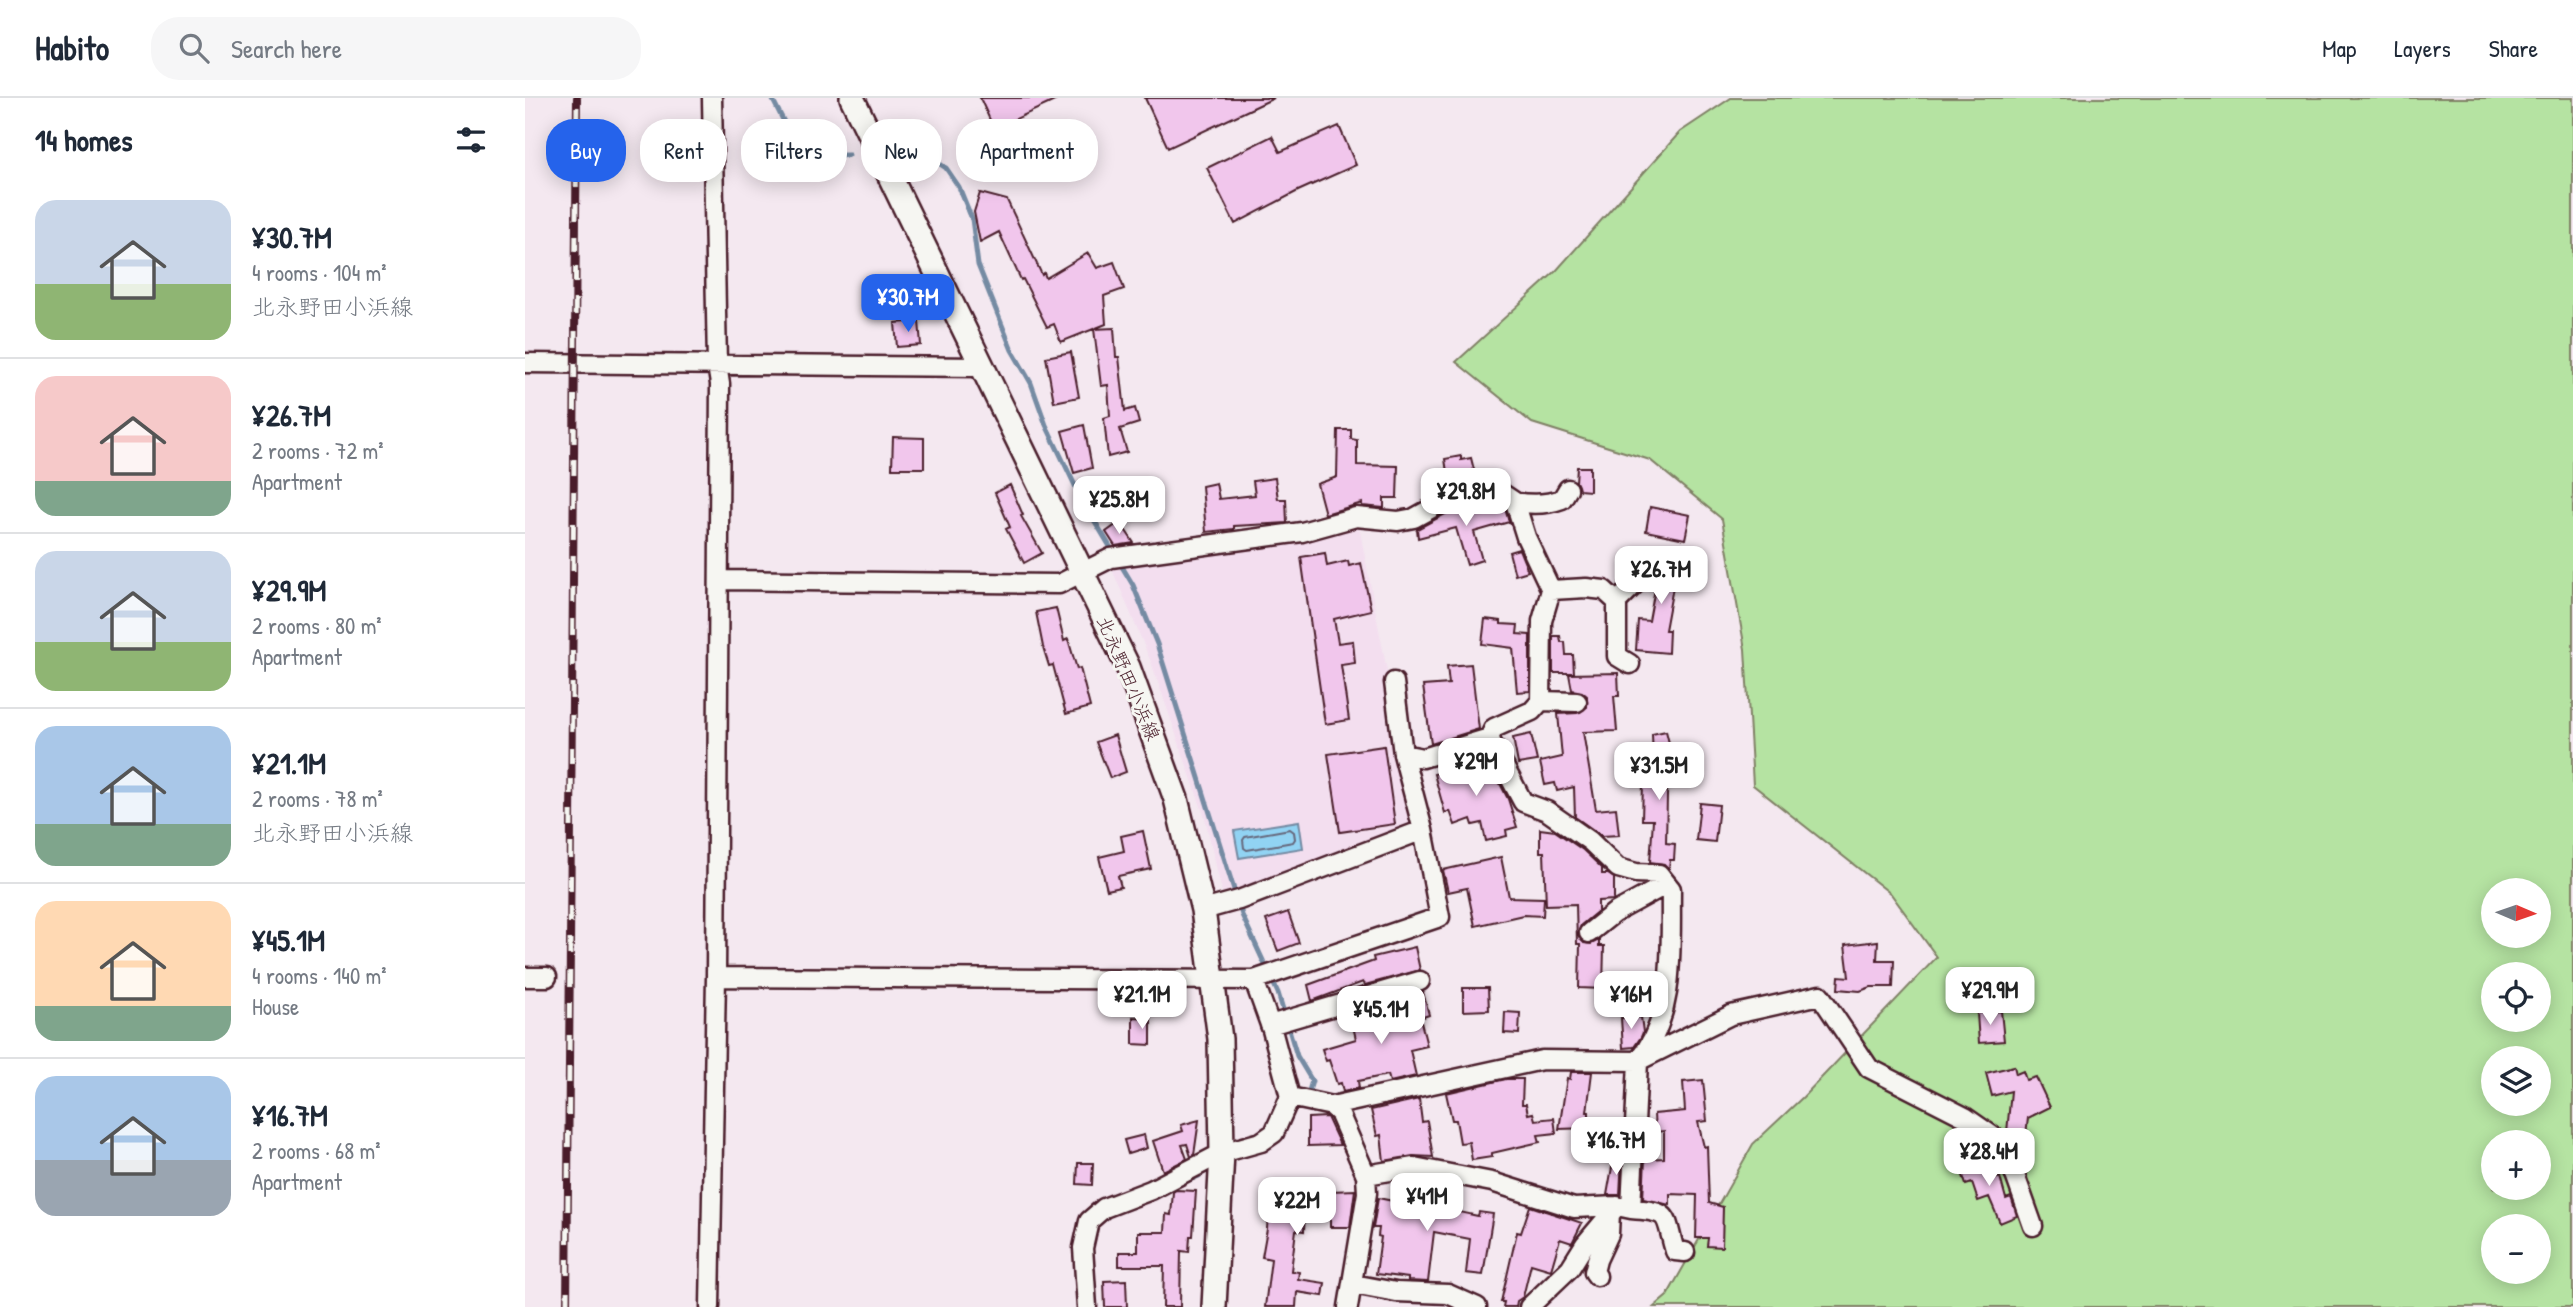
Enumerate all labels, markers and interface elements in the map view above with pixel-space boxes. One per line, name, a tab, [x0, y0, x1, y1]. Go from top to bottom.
search box	[151, 17, 641, 80]
text: Habito	[35, 26, 109, 70]
icon: search	[175, 29, 213, 67]
text: Search here	[231, 31, 342, 66]
text: Map	[2322, 32, 2356, 64]
text: Layers	[2394, 32, 2451, 64]
text: Share	[2489, 32, 2538, 64]
chip: Buy	[546, 119, 626, 182]
chip: Rent	[640, 119, 727, 182]
chip: Filters	[741, 119, 847, 182]
chip: New	[861, 119, 942, 182]
chip: Apartment	[956, 119, 1098, 182]
text: 14 homes	[35, 120, 133, 160]
icon: filters	[452, 121, 490, 159]
text: ¥30.7M	[252, 217, 332, 257]
icon: home	[91, 228, 175, 312]
text: 4 rooms · 104 m²	[252, 257, 386, 288]
pin: ¥30.7M	[851, 274, 965, 334]
text: ¥30.7M	[877, 281, 939, 312]
text: 北永野田小浜線	[252, 291, 413, 322]
text: ¥26.7M	[252, 395, 331, 435]
icon: home	[91, 404, 175, 488]
text: 2 rooms · 72 m²	[252, 435, 384, 466]
text: Apartment	[252, 466, 342, 497]
pin: ¥29.8M	[1409, 468, 1523, 528]
text: ¥29.8M	[1437, 475, 1495, 506]
pin: ¥25.8M	[1062, 476, 1176, 536]
text: ¥25.8M	[1089, 483, 1149, 514]
pin: ¥26.7M	[1604, 546, 1718, 606]
text: ¥26.7M	[1631, 553, 1691, 584]
text: ¥29.9M	[252, 570, 326, 610]
icon: home	[91, 579, 175, 663]
text: 2 rooms · 80 m²	[252, 610, 382, 641]
street label: 北永野田小浜線	[1091, 612, 1167, 744]
text: Apartment	[252, 641, 342, 672]
pin: ¥29M	[1435, 738, 1517, 798]
pin: ¥31.5M	[1602, 742, 1716, 802]
text: ¥21.1M	[252, 743, 326, 783]
text: ¥29M	[1454, 745, 1498, 776]
text: ¥31.5M	[1630, 749, 1688, 780]
icon: home	[91, 754, 175, 838]
text: 2 rooms · 78 m²	[252, 783, 383, 814]
text: 北永野田小浜線	[252, 817, 413, 848]
north arrow	[2481, 878, 2551, 948]
map controls	[2481, 878, 2551, 1284]
text: ¥45.1M	[252, 920, 325, 960]
icon: home	[91, 929, 175, 1013]
text: 4 rooms · 140 m²	[252, 960, 386, 991]
button: locate	[2481, 962, 2551, 1032]
pin: ¥29.9M	[1933, 968, 2047, 1027]
pin: ¥21.1M	[1085, 972, 1199, 1031]
pin: ¥16M	[1590, 972, 1672, 1031]
text: ¥29.9M	[1962, 974, 2018, 1005]
text: ¥21.1M	[1114, 978, 1170, 1009]
text: ¥16M	[1610, 978, 1652, 1009]
pin: ¥45.1M	[1324, 986, 1438, 1046]
text: House	[252, 991, 299, 1022]
text: ¥45.1M	[1353, 993, 1409, 1024]
button: layers	[2481, 1046, 2551, 1116]
text: ¥16.7M	[252, 1095, 328, 1135]
icon: home	[91, 1104, 175, 1188]
pin: ¥16.7M	[1559, 1118, 1673, 1177]
text: ¥16.7M	[1587, 1124, 1645, 1155]
pin: ¥28.4M	[1932, 1128, 2046, 1188]
button: +	[2481, 1130, 2551, 1200]
text: 2 rooms · 68 m²	[252, 1135, 380, 1166]
text: ¥28.4M	[1960, 1135, 2018, 1166]
text: Apartment	[252, 1166, 342, 1197]
pin: ¥41M	[1386, 1174, 1468, 1233]
pin: ¥22M	[1256, 1178, 1338, 1237]
text: ¥41M	[1406, 1180, 1448, 1211]
text: ¥22M	[1274, 1184, 1320, 1215]
button: −	[2481, 1214, 2551, 1284]

